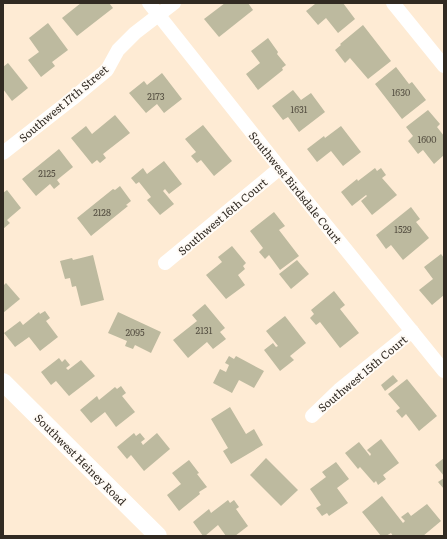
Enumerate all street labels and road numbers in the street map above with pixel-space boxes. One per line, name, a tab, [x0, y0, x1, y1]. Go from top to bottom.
street label: Southwest 17th Street	[15, 60, 112, 145]
street label: Southwest Birdsdale Court	[246, 128, 347, 247]
street label: Southwest 16th Court	[174, 173, 271, 258]
street label: Southwest 15th Court	[314, 331, 410, 415]
street label: Southwest Heiney Road	[32, 410, 131, 509]

